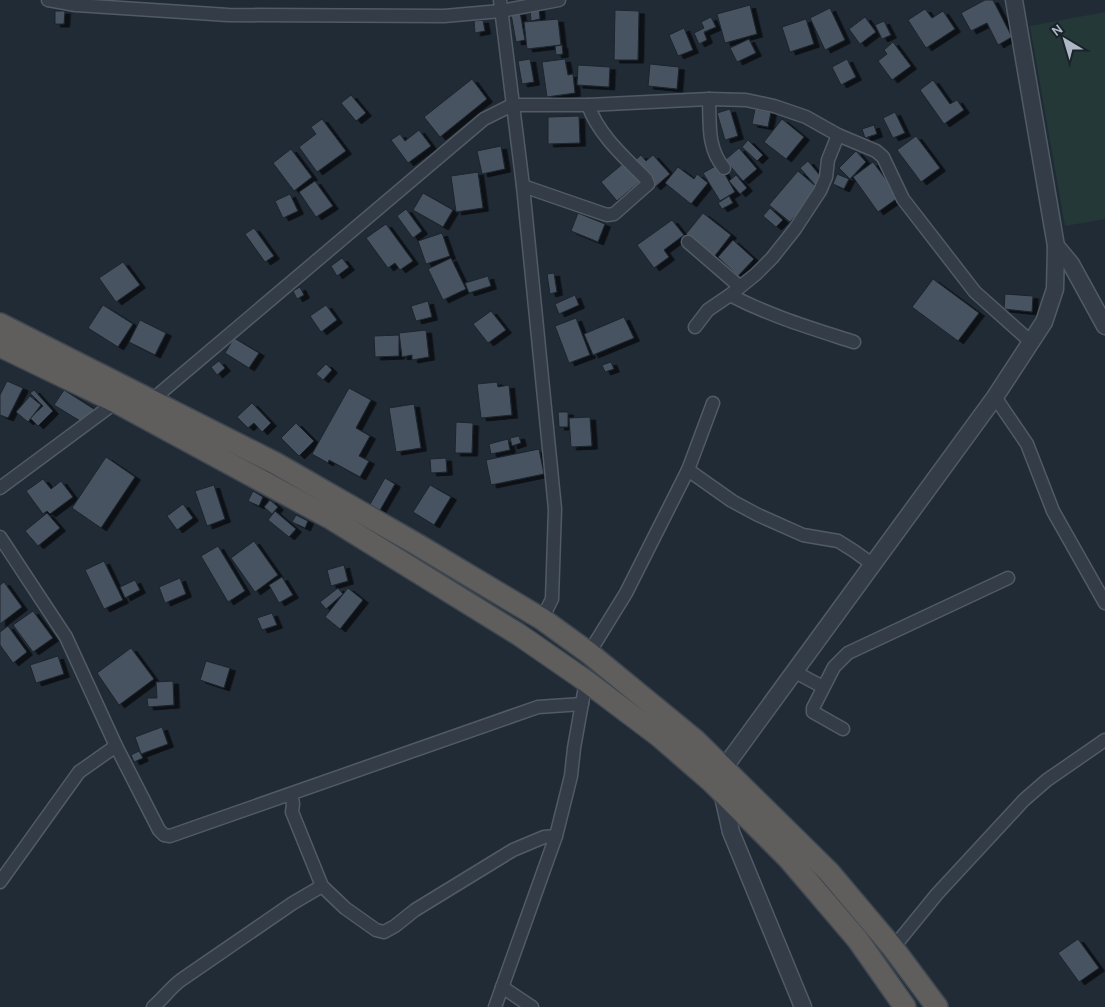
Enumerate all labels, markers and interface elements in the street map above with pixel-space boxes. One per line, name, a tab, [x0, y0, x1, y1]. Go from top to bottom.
north arrow	[1040, 15, 1090, 65]
text: N	[1048, 20, 1066, 40]

